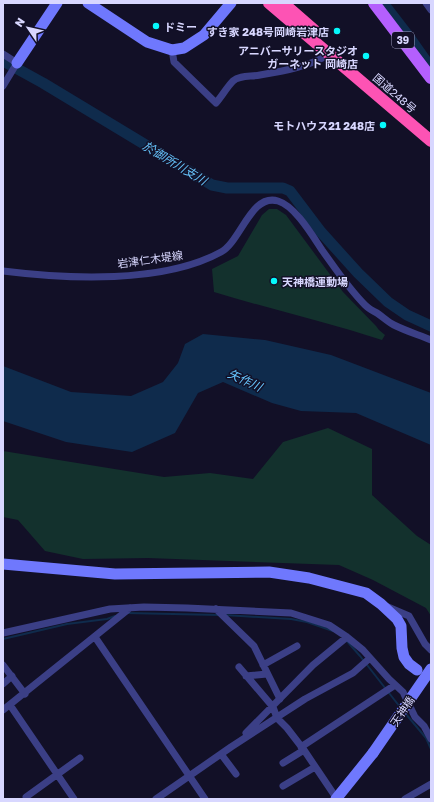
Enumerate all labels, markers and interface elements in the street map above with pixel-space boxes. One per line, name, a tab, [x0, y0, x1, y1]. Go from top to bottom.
north arrow	[8, 8, 48, 48]
text: N	[12, 15, 27, 29]
place label: ドミー	[164, 20, 197, 33]
marker: ドミー	[151, 21, 161, 31]
place label: すき家 248号岡崎岩津店	[207, 25, 329, 38]
marker: すき家 248号岡崎岩津店	[332, 26, 342, 36]
road number: 39	[392, 32, 414, 48]
place label: アニバーサリースタジオ ガーネット 岡崎店	[238, 44, 358, 70]
marker: アニバーサリースタジオ ガーネット 岡崎店	[361, 51, 371, 61]
street label: 国道248号	[371, 71, 419, 115]
place label: モトハウス21 248店	[273, 119, 375, 132]
marker: モトハウス21 248店	[378, 120, 388, 130]
water label: 於御所川支川	[140, 138, 211, 189]
street label: 岩津仁木堤線	[116, 248, 184, 270]
place label: 天神橋運動場	[282, 275, 348, 288]
marker: 天神橋運動場	[269, 276, 279, 286]
water label: 矢作川	[226, 366, 266, 395]
street label: 天神橋	[387, 694, 417, 728]

